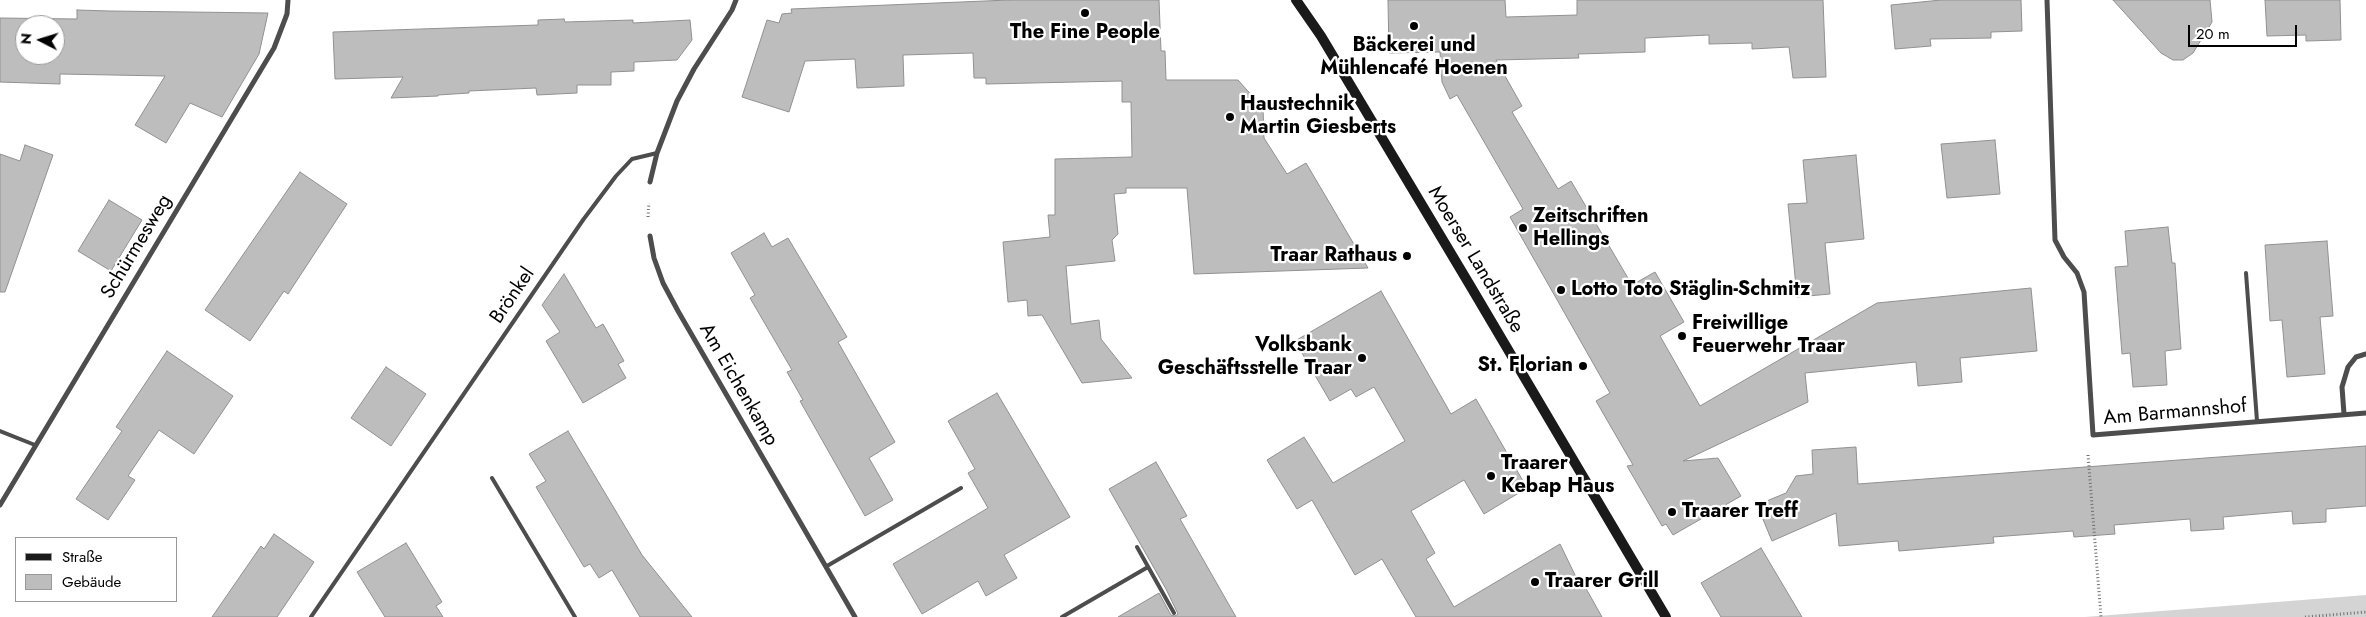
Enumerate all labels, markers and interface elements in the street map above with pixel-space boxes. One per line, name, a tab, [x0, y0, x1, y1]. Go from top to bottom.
marker: The Fine People	[1079, 7, 1091, 19]
north arrow	[15, 15, 65, 65]
scale bar	[2191, 15, 2300, 47]
marker: Bäckerei und Mühlencafé Hoenen	[1408, 20, 1420, 32]
place label: The Fine People	[1010, 21, 1160, 45]
text: 20 m	[2196, 23, 2230, 45]
text: N	[16, 32, 37, 45]
place label: Bäckerei und Mühlencafé Hoenen	[1320, 34, 1508, 81]
place label: Haustechnik Martin Giesberts	[1240, 93, 1396, 140]
marker: Haustechnik Martin Giesberts	[1224, 111, 1236, 123]
street label: Moerser Landstraße	[1422, 182, 1528, 338]
street label: Schürmesweg	[97, 191, 177, 303]
place label: Zeitschriften Hellings	[1533, 205, 1648, 252]
marker: Zeitschriften Hellings	[1517, 222, 1529, 234]
place label: Traar Rathaus	[1271, 244, 1397, 268]
marker: Traar Rathaus	[1401, 250, 1413, 262]
street label: Brönkel	[486, 263, 540, 329]
place label: Lotto Toto Stäglin-Schmitz	[1571, 278, 1810, 302]
marker: Lotto Toto Stäglin-Schmitz	[1555, 284, 1567, 296]
place label: Freiwillige Feuerwehr Traar	[1692, 312, 1845, 359]
street label: Am Eichenkamp	[693, 320, 783, 450]
marker: Freiwillige Feuerwehr Traar	[1676, 330, 1688, 342]
place label: Volksbank Geschäftsstelle Traar	[1158, 334, 1352, 381]
marker: Volksbank Geschäftsstelle Traar	[1356, 352, 1368, 364]
place label: St. Florian	[1477, 354, 1573, 378]
marker: St. Florian	[1577, 360, 1589, 372]
street label: Am Barmannshof	[2102, 395, 2248, 431]
place label: Traarer Kebap Haus	[1501, 452, 1614, 499]
marker: Traarer Kebap Haus	[1485, 470, 1497, 482]
place label: Traarer Treff	[1682, 500, 1798, 524]
marker: Traarer Treff	[1666, 506, 1678, 518]
legend	[15, 537, 178, 602]
text: Straße	[62, 546, 102, 568]
place label: Traarer Grill	[1545, 570, 1659, 594]
text: Gebäude	[62, 571, 121, 593]
marker: Traarer Grill	[1529, 576, 1541, 588]

